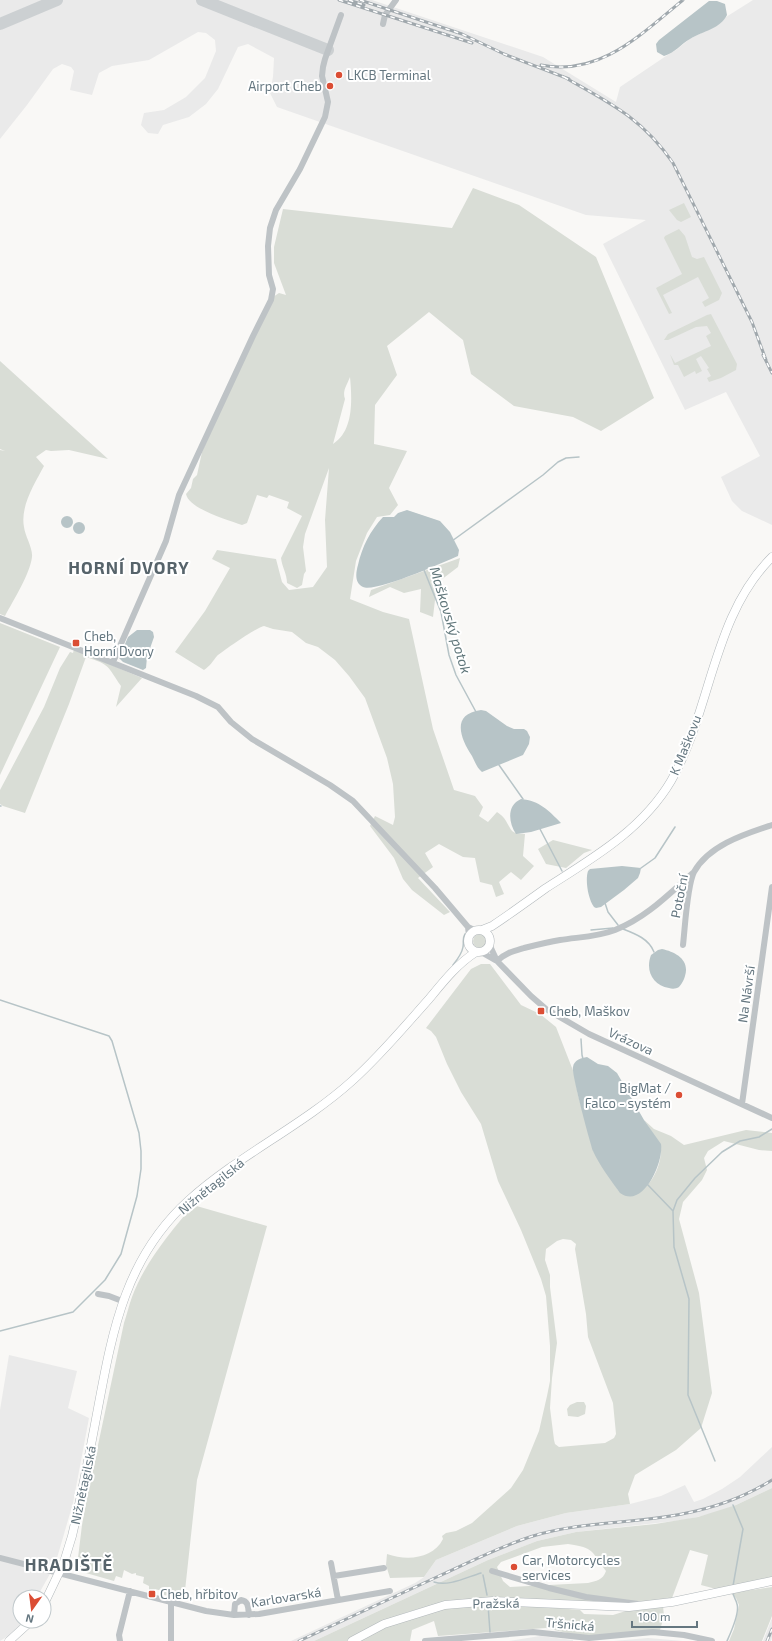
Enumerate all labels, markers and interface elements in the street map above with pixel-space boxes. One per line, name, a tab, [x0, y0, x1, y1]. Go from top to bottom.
place label: LKCB Terminal	[347, 67, 431, 83]
marker: LKCB Terminal	[334, 70, 344, 80]
place label: Airport Cheb	[248, 78, 322, 94]
marker: Airport Cheb	[325, 81, 335, 91]
district label: HORNÍ DVORY	[68, 557, 190, 577]
water label: Maškovský potok	[427, 564, 475, 676]
place label: Cheb, Horní Dvory	[84, 628, 154, 659]
marker: Cheb, Horní Dvory	[71, 638, 81, 648]
street label: K Maškovu	[666, 713, 704, 777]
street label: Potoční	[667, 872, 691, 919]
street label: Na Návrší	[734, 964, 758, 1024]
place label: Cheb, Maškov	[549, 1003, 630, 1019]
marker: Cheb, Maškov	[536, 1006, 546, 1016]
street label: Vrázova	[606, 1024, 656, 1058]
place label: BigMat / Falco - systém	[585, 1080, 671, 1111]
marker: BigMat / Falco - systém	[674, 1090, 684, 1100]
street label: Nižnětagilská	[175, 1155, 247, 1217]
street label: Nižnětagilská	[67, 1444, 99, 1526]
place label: Car, Motorcycles services	[522, 1552, 620, 1583]
district label: HRADIŠTĚ	[25, 1554, 113, 1574]
marker: Car, Motorcycles services	[509, 1562, 519, 1572]
street label: Karlovarská	[250, 1584, 322, 1610]
place label: Cheb, hřbitov	[160, 1586, 238, 1602]
north arrow	[12, 1589, 52, 1629]
marker: Cheb, hřbitov	[147, 1589, 157, 1599]
street label: Pražská	[472, 1595, 520, 1611]
scale bar	[632, 1603, 697, 1629]
text: 100 m	[638, 1609, 670, 1623]
text: N	[24, 1612, 35, 1626]
street label: Tršnická	[545, 1614, 595, 1634]

